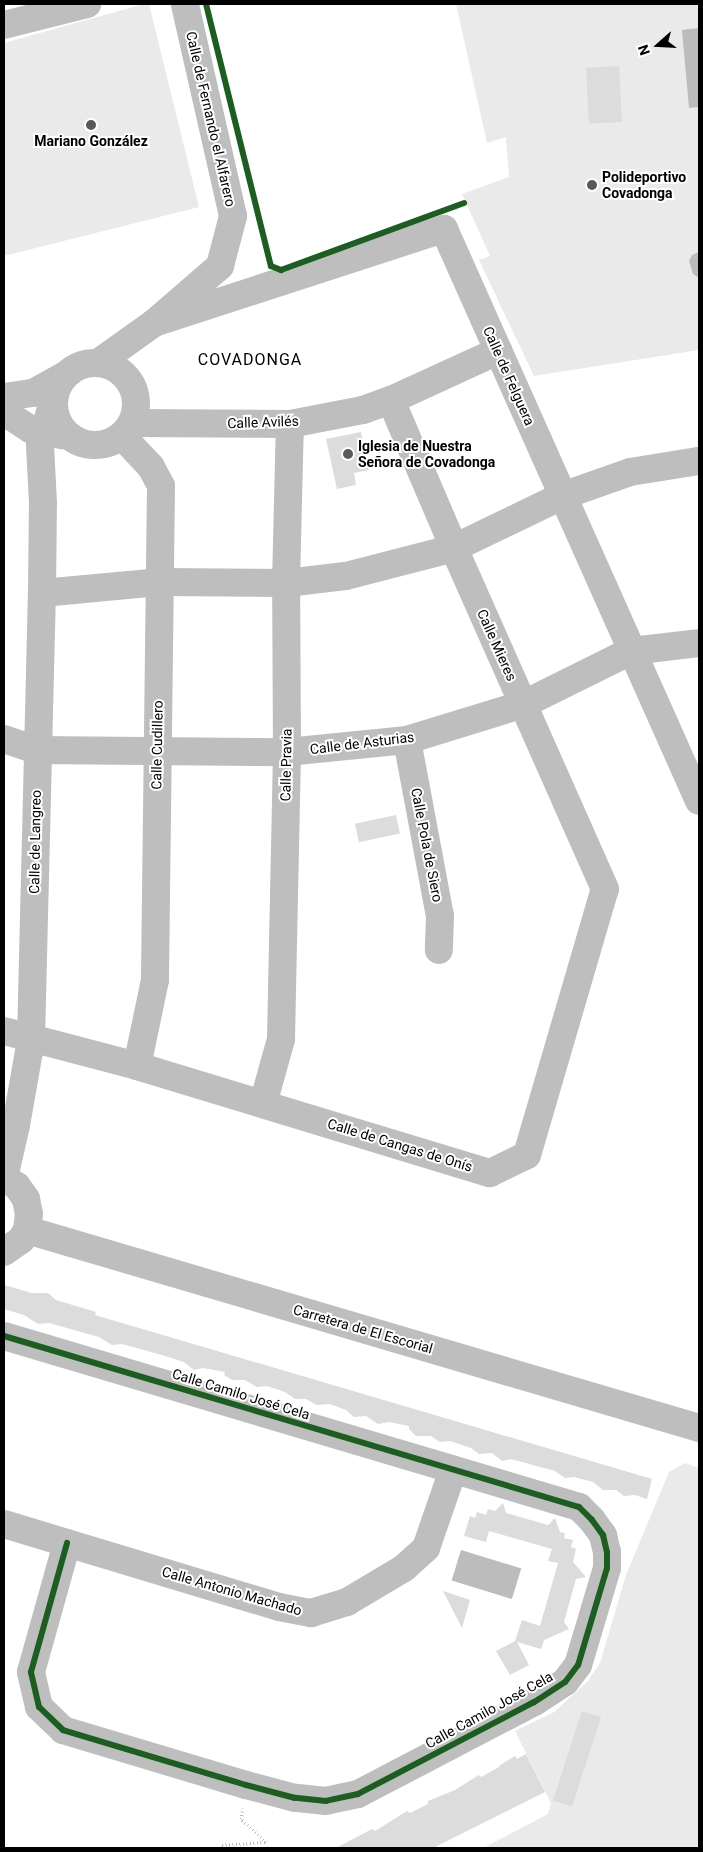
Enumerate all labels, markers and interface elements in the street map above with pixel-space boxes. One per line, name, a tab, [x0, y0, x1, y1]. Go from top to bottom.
north arrow	[633, 20, 683, 70]
street label: Calle de Fernando el Alfarero	[183, 30, 239, 208]
text: N	[635, 43, 653, 57]
marker: Mariano González	[85, 119, 97, 131]
place label: Mariano González	[34, 133, 148, 149]
place label: Polideportivo Covadonga	[602, 169, 686, 202]
marker: Polideportivo Covadonga	[586, 179, 598, 191]
street label: Calle de Felguera	[480, 324, 538, 428]
district label: COVADONGA	[197, 350, 303, 370]
street label: Calle Avilés	[227, 412, 299, 432]
place label: Iglesia de Nuestra Señora de Covadonga	[358, 438, 495, 471]
marker: Iglesia de Nuestra Señora de Covadonga	[342, 448, 354, 460]
street label: Calle Mieres	[474, 607, 520, 683]
street label: Calle Cudillero	[148, 700, 166, 790]
street label: Calle Pravia	[277, 728, 295, 802]
street label: Calle de Asturias	[309, 728, 415, 758]
street label: Calle Pola de Siero	[408, 786, 446, 904]
street label: Calle de Langreo	[26, 790, 44, 894]
street label: Calle de Cangas de Onís	[325, 1115, 475, 1175]
street label: Carretera de El Escorial	[291, 1301, 435, 1357]
street label: Calle Camilo José Cela	[170, 1365, 312, 1423]
street label: Calle Antonio Machado	[160, 1563, 304, 1619]
street label: Calle Camilo José Cela	[422, 1668, 556, 1752]

